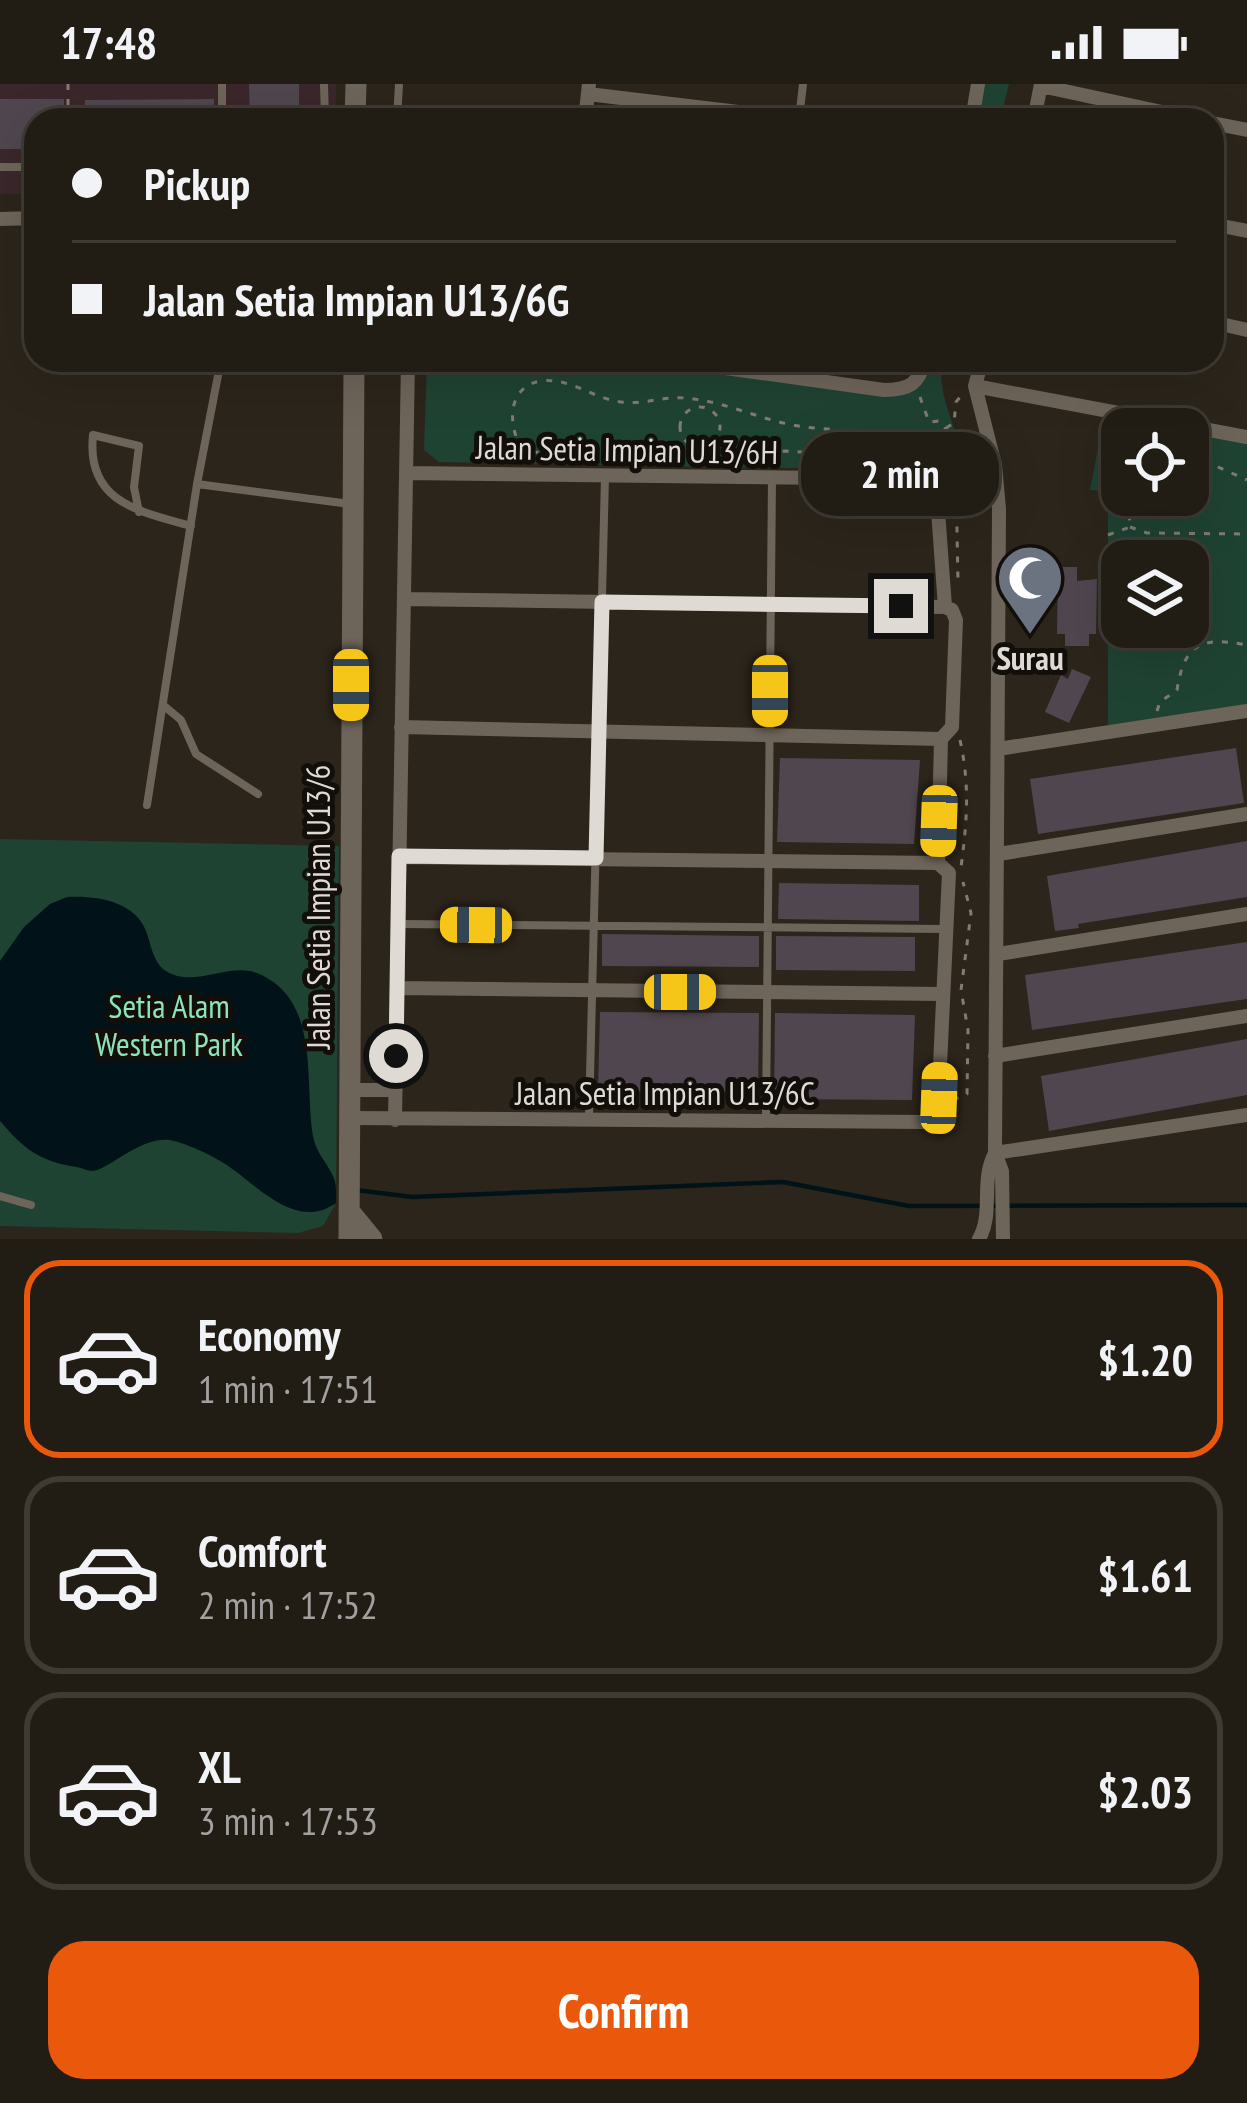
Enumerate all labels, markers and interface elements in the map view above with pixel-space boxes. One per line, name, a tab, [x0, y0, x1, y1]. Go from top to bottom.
text: 17:48	[60, 13, 157, 71]
text: Pickup	[144, 154, 250, 212]
text: Jalan Setia Impian U13/6G	[144, 270, 569, 328]
map controls	[1101, 408, 1209, 648]
button: locate	[1101, 408, 1209, 516]
street label: Jalan Setia Impian U13/6H	[475, 425, 778, 473]
callout: 2 min	[802, 432, 1000, 516]
text: 2 min	[861, 448, 939, 499]
button: layers	[1101, 540, 1209, 648]
mosque icon: Surau	[995, 543, 1065, 637]
route end	[874, 579, 928, 633]
place label: Surau	[996, 636, 1064, 679]
car	[333, 649, 369, 721]
car	[752, 655, 788, 727]
street label: Jalan Setia Impian U13/6	[296, 765, 339, 1050]
car	[920, 784, 958, 858]
car	[440, 906, 512, 944]
car	[644, 974, 716, 1010]
park label: Setia Alam Western Park	[95, 984, 243, 1065]
route start	[369, 1029, 423, 1083]
car	[920, 1061, 958, 1135]
street label: Jalan Setia Impian U13/6C	[514, 1071, 815, 1114]
icon: car	[54, 1305, 162, 1413]
text: Economy	[198, 1305, 341, 1363]
text: $1.20	[1097, 1330, 1193, 1388]
text: 1 min · 17:51	[198, 1363, 378, 1414]
icon: car	[54, 1521, 162, 1629]
text: Comfort	[198, 1521, 327, 1579]
text: $1.61	[1097, 1546, 1193, 1604]
text: 2 min · 17:52	[198, 1579, 378, 1630]
icon: car	[54, 1737, 162, 1845]
text: XL	[198, 1737, 241, 1795]
text: $2.03	[1097, 1762, 1193, 1820]
text: 3 min · 17:53	[198, 1795, 378, 1846]
button: Confirm	[48, 1941, 1199, 2079]

